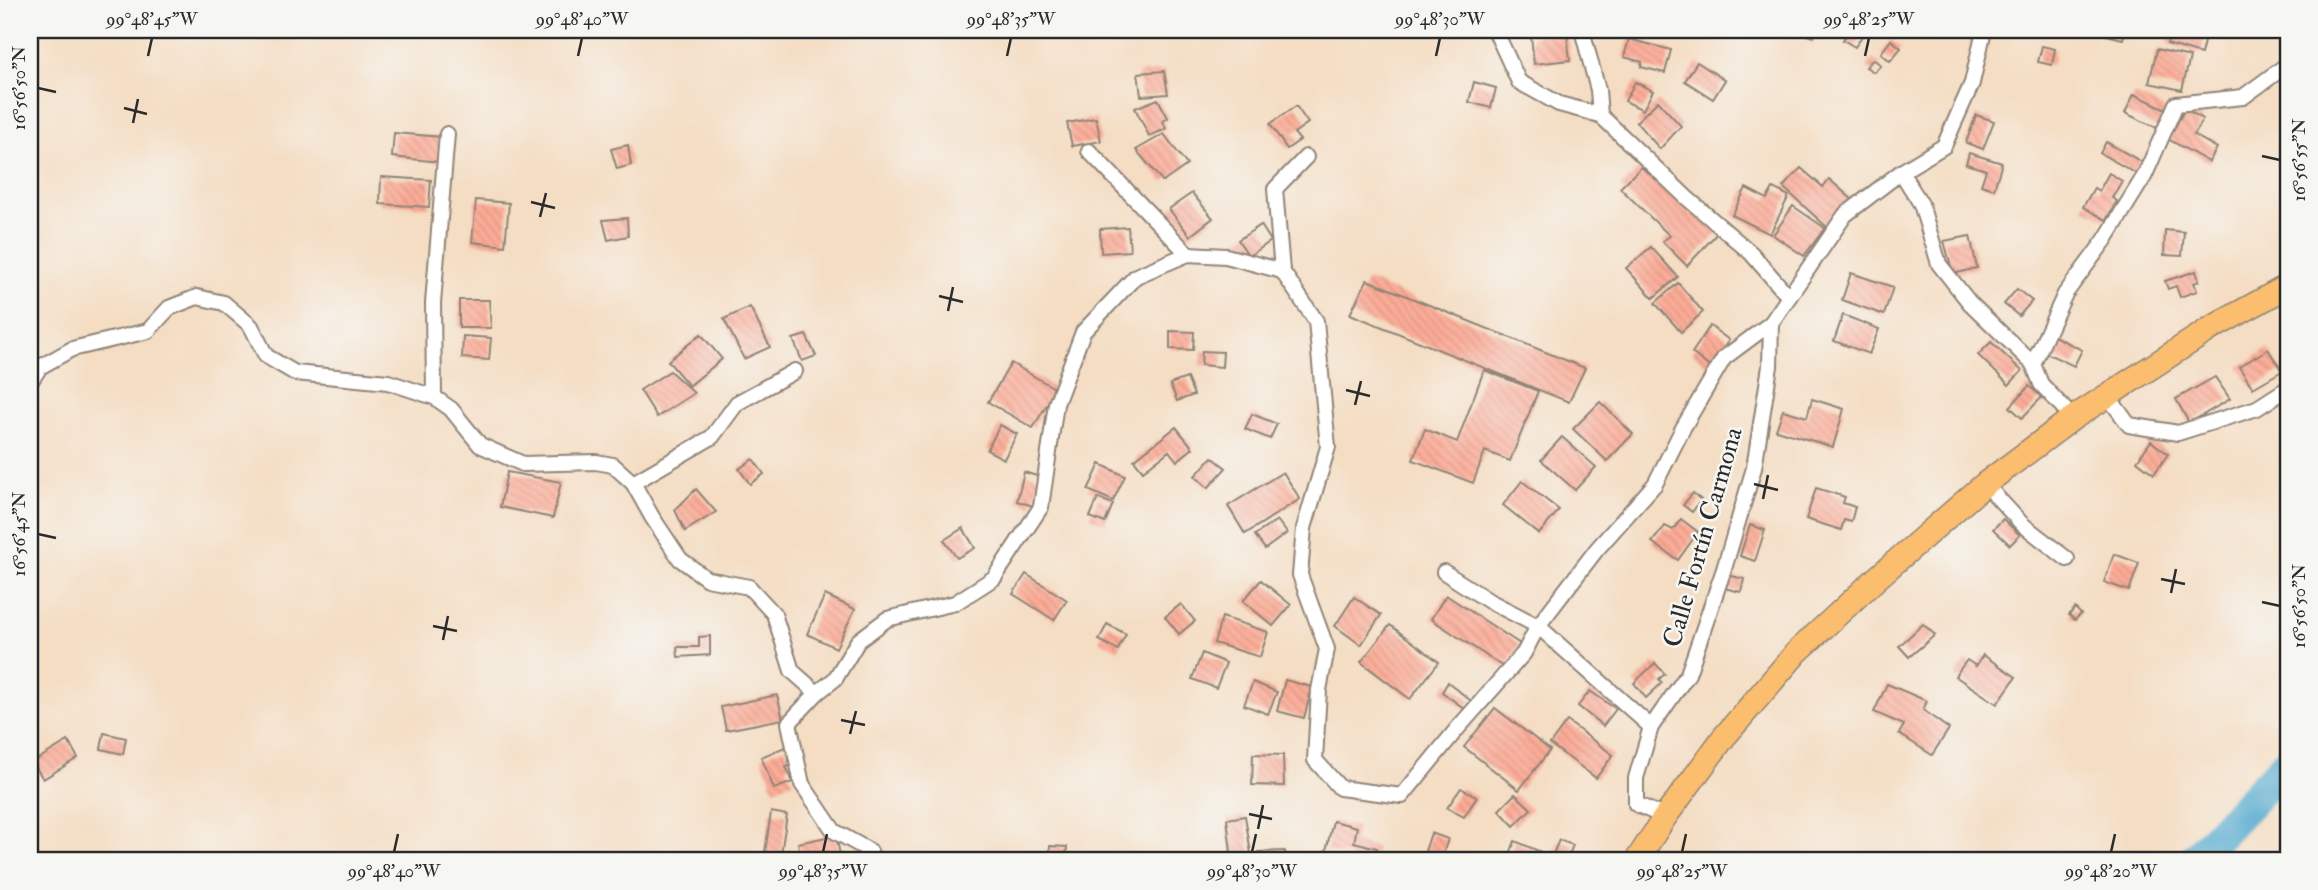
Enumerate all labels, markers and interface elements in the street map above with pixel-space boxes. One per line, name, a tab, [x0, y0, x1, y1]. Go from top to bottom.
text: 99°48'45"W	[104, 8, 198, 31]
text: 99°48'40"W	[534, 8, 629, 31]
text: 99°48'35"W	[965, 8, 1056, 31]
text: 99°48'30"W	[1393, 8, 1486, 31]
text: 99°48'25"W	[1822, 8, 1915, 31]
text: 16°56'50"N	[8, 46, 31, 130]
text: 16°56'55"N	[2288, 118, 2311, 202]
street label: Calle Fortín Carmona	[1656, 423, 1750, 651]
text: 16°56'45"N	[8, 492, 31, 576]
text: 16°56'50"N	[2288, 564, 2311, 648]
text: 99°48'40"W	[346, 860, 441, 883]
text: 99°48'35"W	[777, 860, 868, 883]
text: 99°48'30"W	[1205, 860, 1298, 883]
text: 99°48'25"W	[1635, 860, 1728, 883]
text: 99°48'20"W	[2063, 860, 2158, 883]

